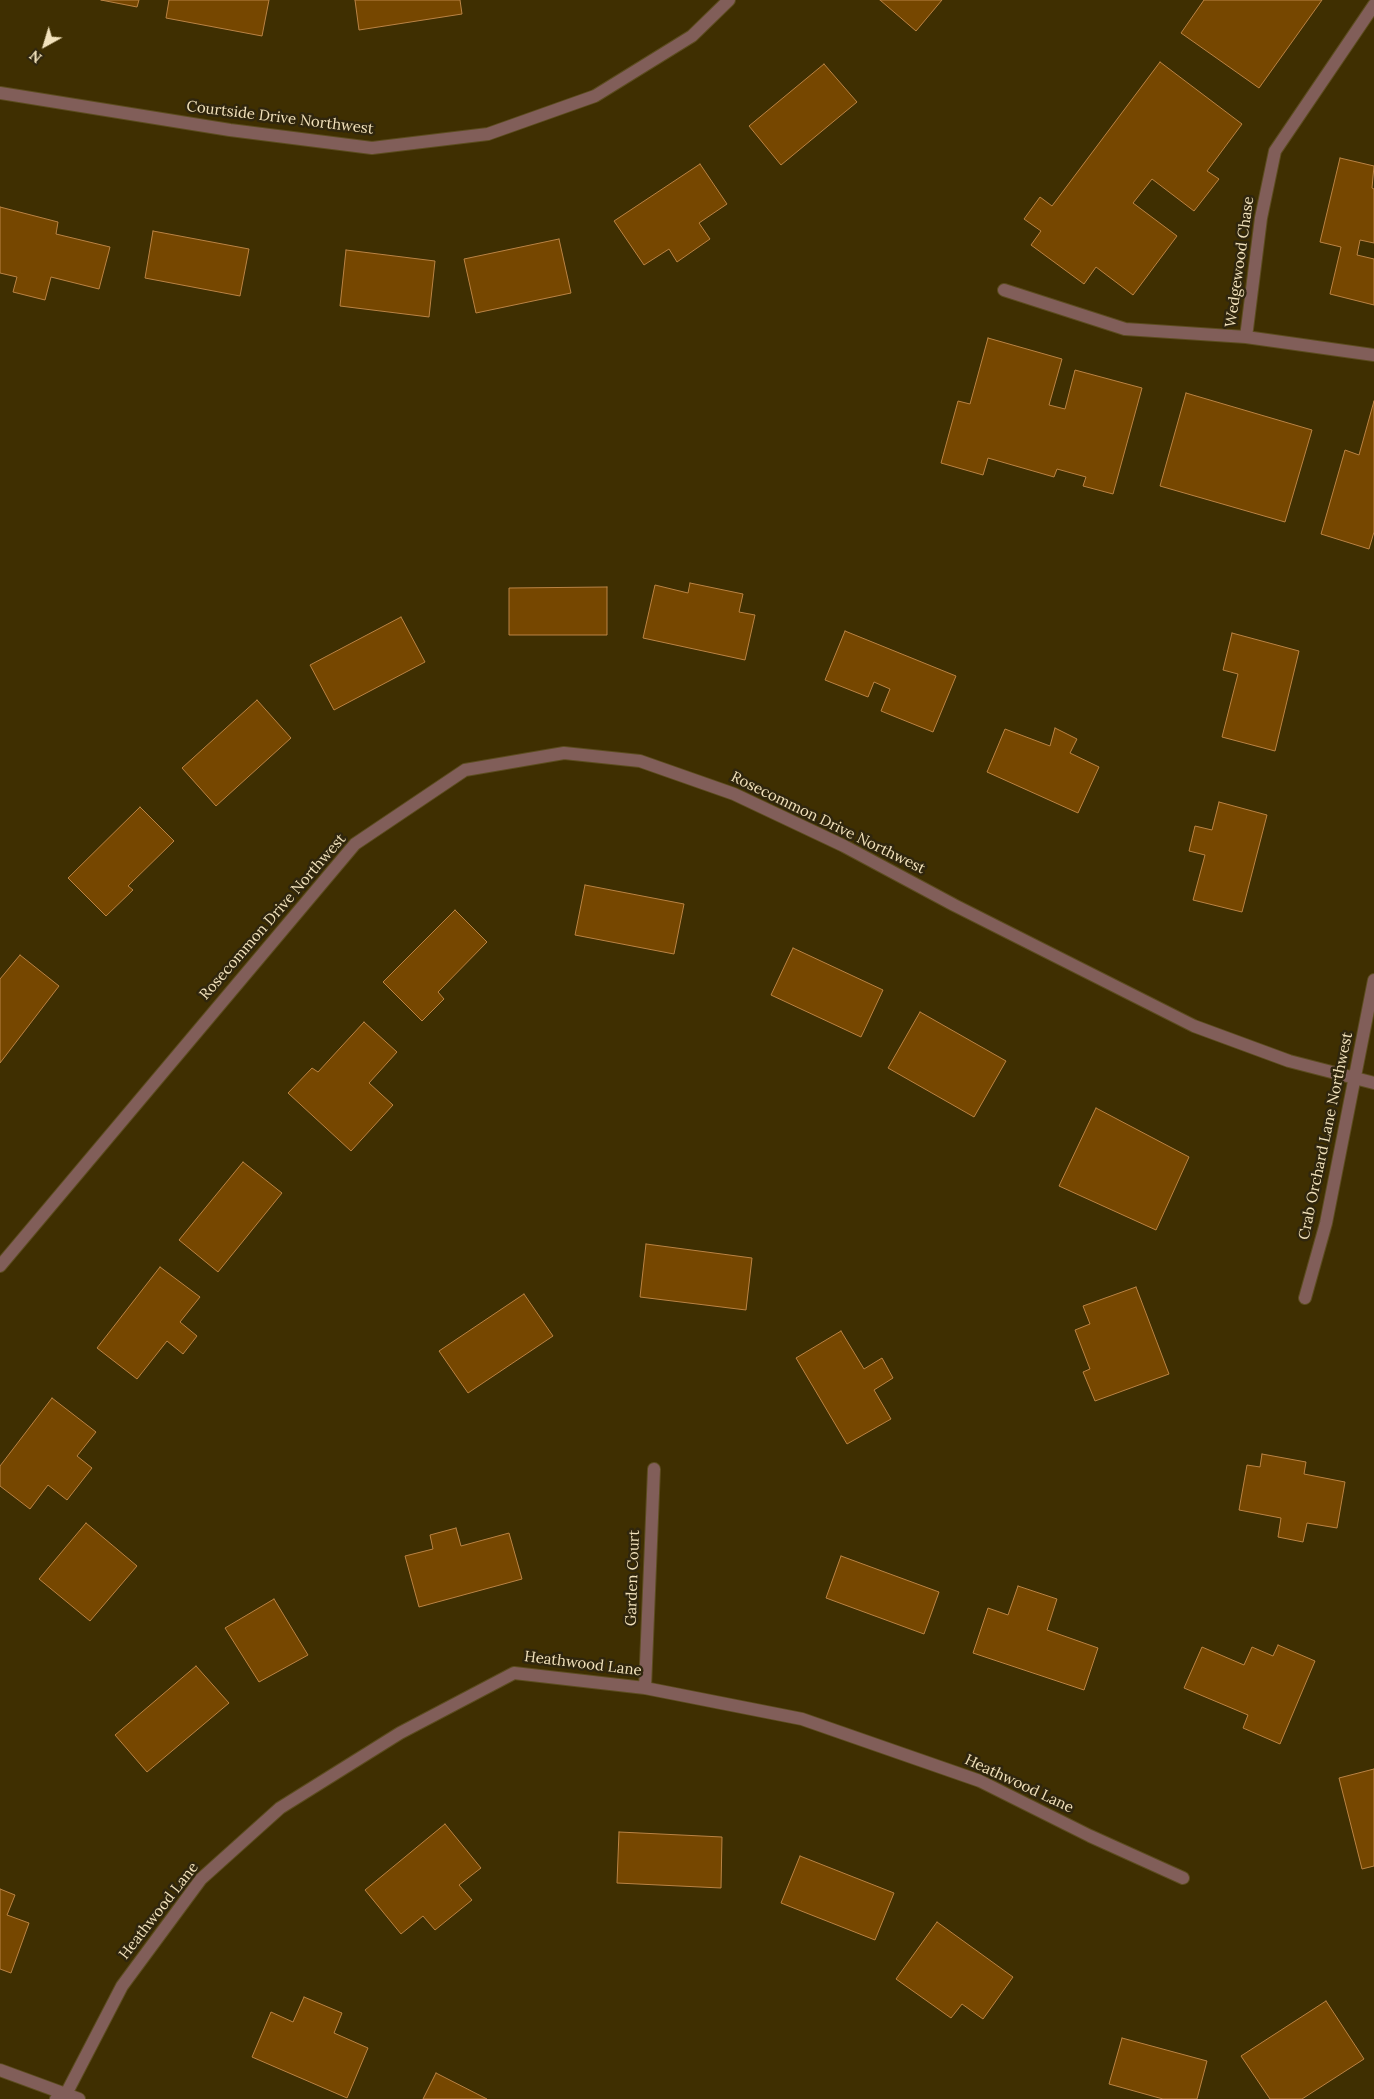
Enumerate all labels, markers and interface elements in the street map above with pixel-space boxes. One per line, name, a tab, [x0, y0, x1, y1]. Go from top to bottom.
north arrow	[20, 20, 70, 70]
text: N	[26, 46, 45, 67]
street label: Courtside Drive Northwest	[185, 98, 375, 138]
street label: Wedgewood Chase	[1222, 195, 1258, 329]
street label: Rosecommon Drive Northwest	[728, 768, 928, 878]
street label: Rosecommon Drive Northwest	[196, 830, 350, 1004]
street label: Crab Orchard Lane Northwest	[1295, 1031, 1357, 1241]
street label: Garden Court	[622, 1530, 644, 1626]
street label: Heathwood Lane	[523, 1648, 643, 1680]
street label: Heathwood Lane	[962, 1751, 1076, 1817]
street label: Heathwood Lane	[116, 1859, 202, 1963]

